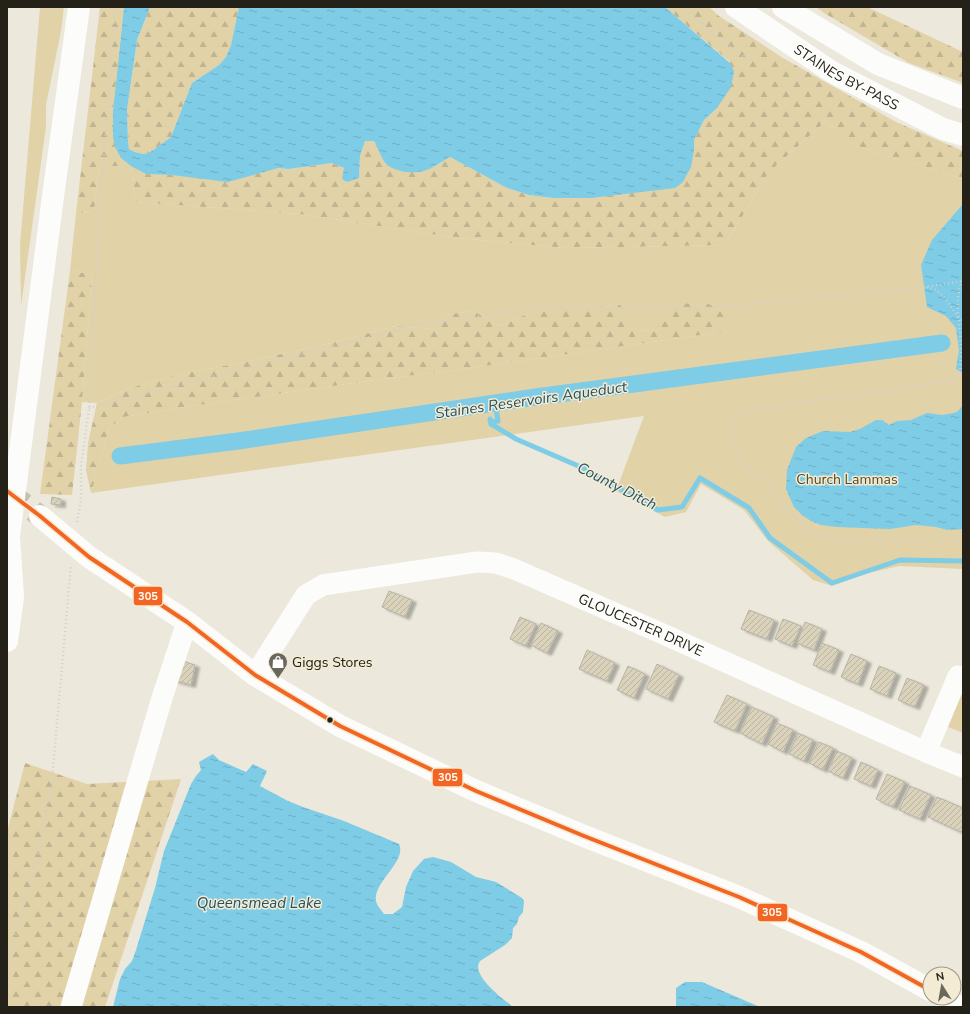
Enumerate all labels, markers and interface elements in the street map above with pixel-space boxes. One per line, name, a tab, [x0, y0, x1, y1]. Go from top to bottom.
street label: STAINES BY-PASS	[790, 39, 903, 115]
water label: Staines Reservoirs Aqueduct	[434, 377, 629, 423]
water label: County Ditch	[574, 457, 660, 515]
park label: Church Lammas	[796, 470, 898, 489]
line badge: 305	[133, 586, 163, 606]
text: 305	[138, 589, 158, 604]
street label: GLOUCESTER DRIVE	[576, 589, 707, 661]
shop icon: Giggs Stores	[267, 651, 289, 679]
place label: Giggs Stores	[292, 653, 373, 672]
unlabelled marker	[325, 715, 335, 725]
line badge: 305	[432, 768, 463, 787]
text: 305	[438, 770, 458, 785]
water label: Queensmead Lake	[197, 893, 321, 913]
line badge: 305	[757, 903, 788, 922]
text: 305	[762, 905, 782, 920]
north arrow	[922, 966, 962, 1006]
text: N	[935, 969, 946, 985]

